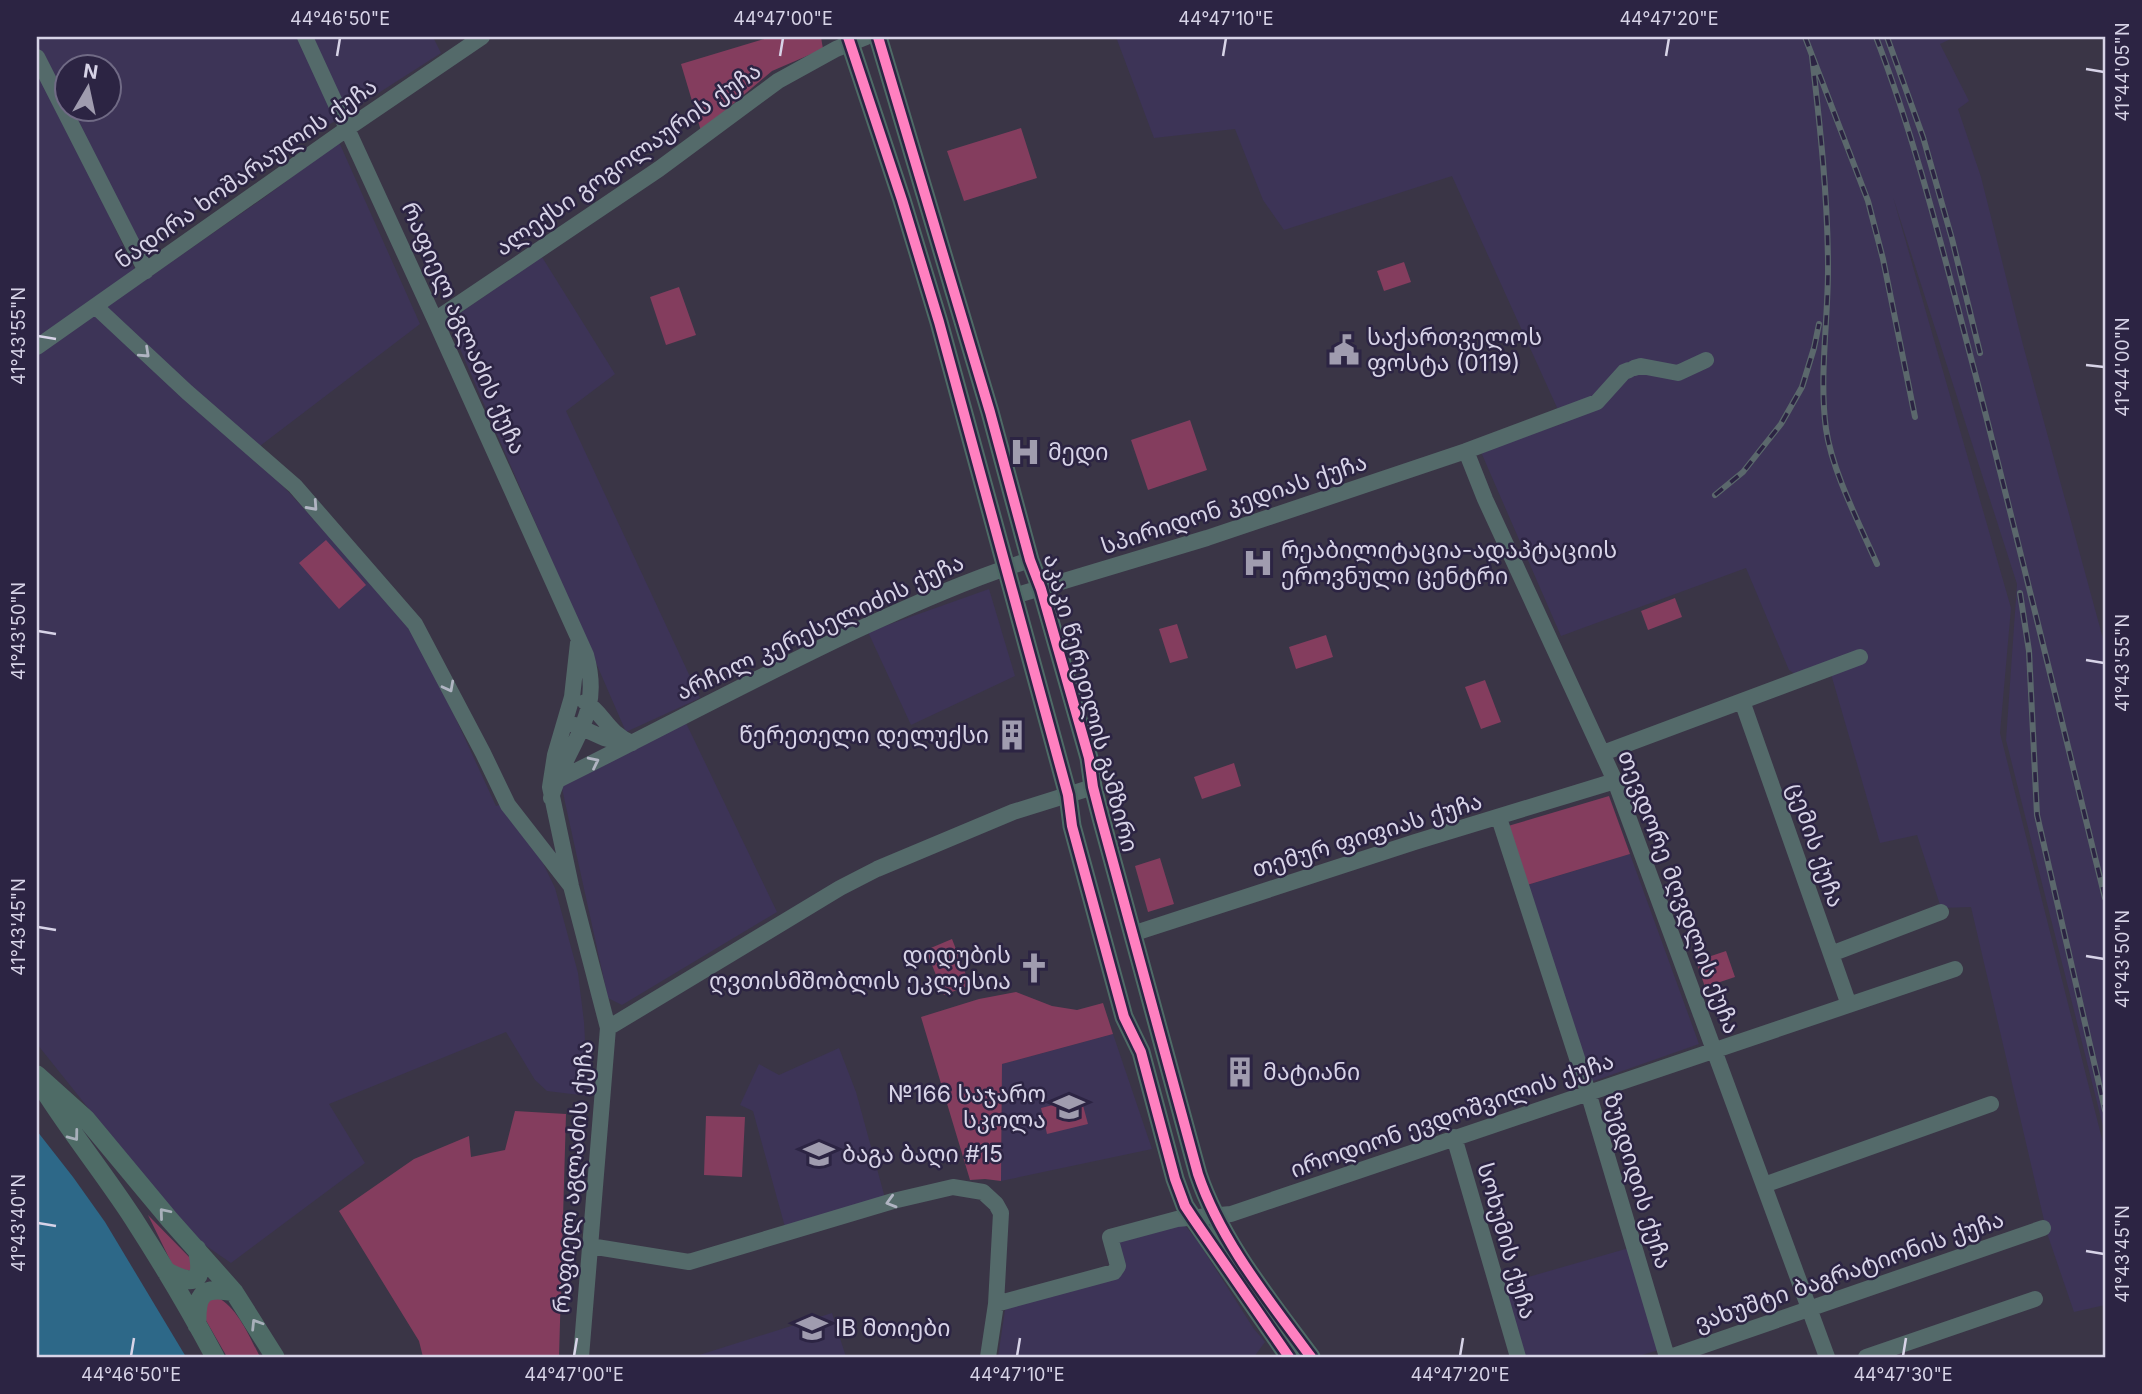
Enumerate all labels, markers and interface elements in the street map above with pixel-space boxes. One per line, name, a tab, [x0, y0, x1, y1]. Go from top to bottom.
text: 44°46'50"E	[290, 8, 390, 29]
text: 44°47'00"E	[733, 8, 833, 29]
text: 44°47'10"E	[1178, 8, 1274, 29]
text: 44°47'20"E	[1619, 8, 1719, 29]
text: 41°44'05"N	[2112, 23, 2133, 121]
north arrow	[52, 52, 122, 122]
street label: ალექსი გოგოლაურის ქუჩა	[490, 56, 766, 262]
text: N	[82, 59, 100, 84]
street label: ნადირა ხოშარაულის ქუჩა	[110, 72, 382, 274]
street label: რაფიელ აგლაძის ქუჩა	[396, 198, 532, 458]
text: 41°43'55"N	[8, 287, 29, 385]
text: 41°44'00"N	[2112, 317, 2133, 417]
place label: საქართველოს ფოსტა (0119)	[1367, 323, 1542, 377]
public building icon: საქართველოს ფოსტა (0119)	[1327, 333, 1361, 367]
one-way arrow	[137, 344, 150, 357]
hospital icon: მედი	[1008, 435, 1042, 469]
place label: მედი	[1048, 438, 1108, 466]
street label: სპირიდონ კედიას ქუჩა	[1098, 448, 1370, 560]
one-way arrow	[305, 498, 317, 511]
place label: რეაბილიტაცია-ადაპტაციის ეროვნული ცენტრი	[1281, 536, 1617, 590]
hospital icon: რეაბილიტაცია-ადაპტაციის ეროვნული ცენტრი	[1241, 546, 1275, 580]
street label: არჩილ კერესელიძის ქუჩა	[672, 548, 968, 706]
street label: აკაკი წერეთლის გამზირი	[1038, 551, 1144, 855]
text: 41°43'50"N	[8, 582, 29, 680]
text: 41°43'55"N	[2112, 614, 2133, 712]
one-way arrow	[440, 680, 454, 692]
building icon: წერეთელი დელუქსი	[995, 718, 1029, 752]
place label: წერეთელი დელუქსი	[739, 721, 989, 749]
street label: თევდორე მღვდლის ქუჩა	[1612, 746, 1746, 1038]
one-way arrow	[587, 756, 599, 770]
street label: ცემის ქუჩა	[1782, 779, 1850, 911]
street label: თემურ ფიფიას ქუჩა	[1249, 787, 1485, 883]
text: 41°43'45"N	[8, 878, 29, 976]
text: 41°43'50"N	[2112, 910, 2133, 1008]
place label: დიდუბის ღვთისმშობლის ეკლესია	[709, 941, 1011, 995]
church icon: დიდუბის ღვთისმშობლის ეკლესია	[1017, 951, 1051, 985]
street label: რაფიელ აგლაძის ქუჩა	[547, 1040, 599, 1314]
street label: იროდიონ ევდოშვილის ქუჩა	[1287, 1046, 1617, 1184]
building icon: მატიანი	[1223, 1055, 1257, 1089]
place label: მატიანი	[1263, 1058, 1360, 1086]
place label: №166 საჯარო სკოლა	[888, 1080, 1046, 1134]
school or university icon: №166 საჯარო სკოლა	[1052, 1090, 1086, 1124]
street label: ზუგდიდის ქუჩა	[1598, 1090, 1678, 1272]
one-way arrow	[66, 1128, 78, 1141]
school or university icon: ბაგა ბაღი #15	[802, 1137, 836, 1171]
place label: ბაგა ბაღი #15	[842, 1140, 1003, 1168]
street label: სოხუმის ქუჩა	[1471, 1160, 1543, 1322]
text: 41°43'40"N	[8, 1174, 29, 1272]
one-way arrow	[885, 1194, 897, 1209]
street label: ვახუშტი ბაგრატიონის ქუჩა	[1691, 1205, 2007, 1337]
text: 41°43'45"N	[2112, 1205, 2133, 1303]
one-way arrow	[160, 1208, 172, 1221]
school or university icon: IB მთიები	[795, 1311, 829, 1345]
place label: IB მთიები	[835, 1314, 951, 1342]
one-way arrow	[251, 1318, 264, 1331]
text: 44°46'50"E	[81, 1364, 181, 1385]
text: 44°47'00"E	[524, 1364, 624, 1385]
text: 44°47'10"E	[969, 1364, 1065, 1385]
text: 44°47'20"E	[1410, 1364, 1510, 1385]
text: 44°47'30"E	[1853, 1364, 1953, 1385]

